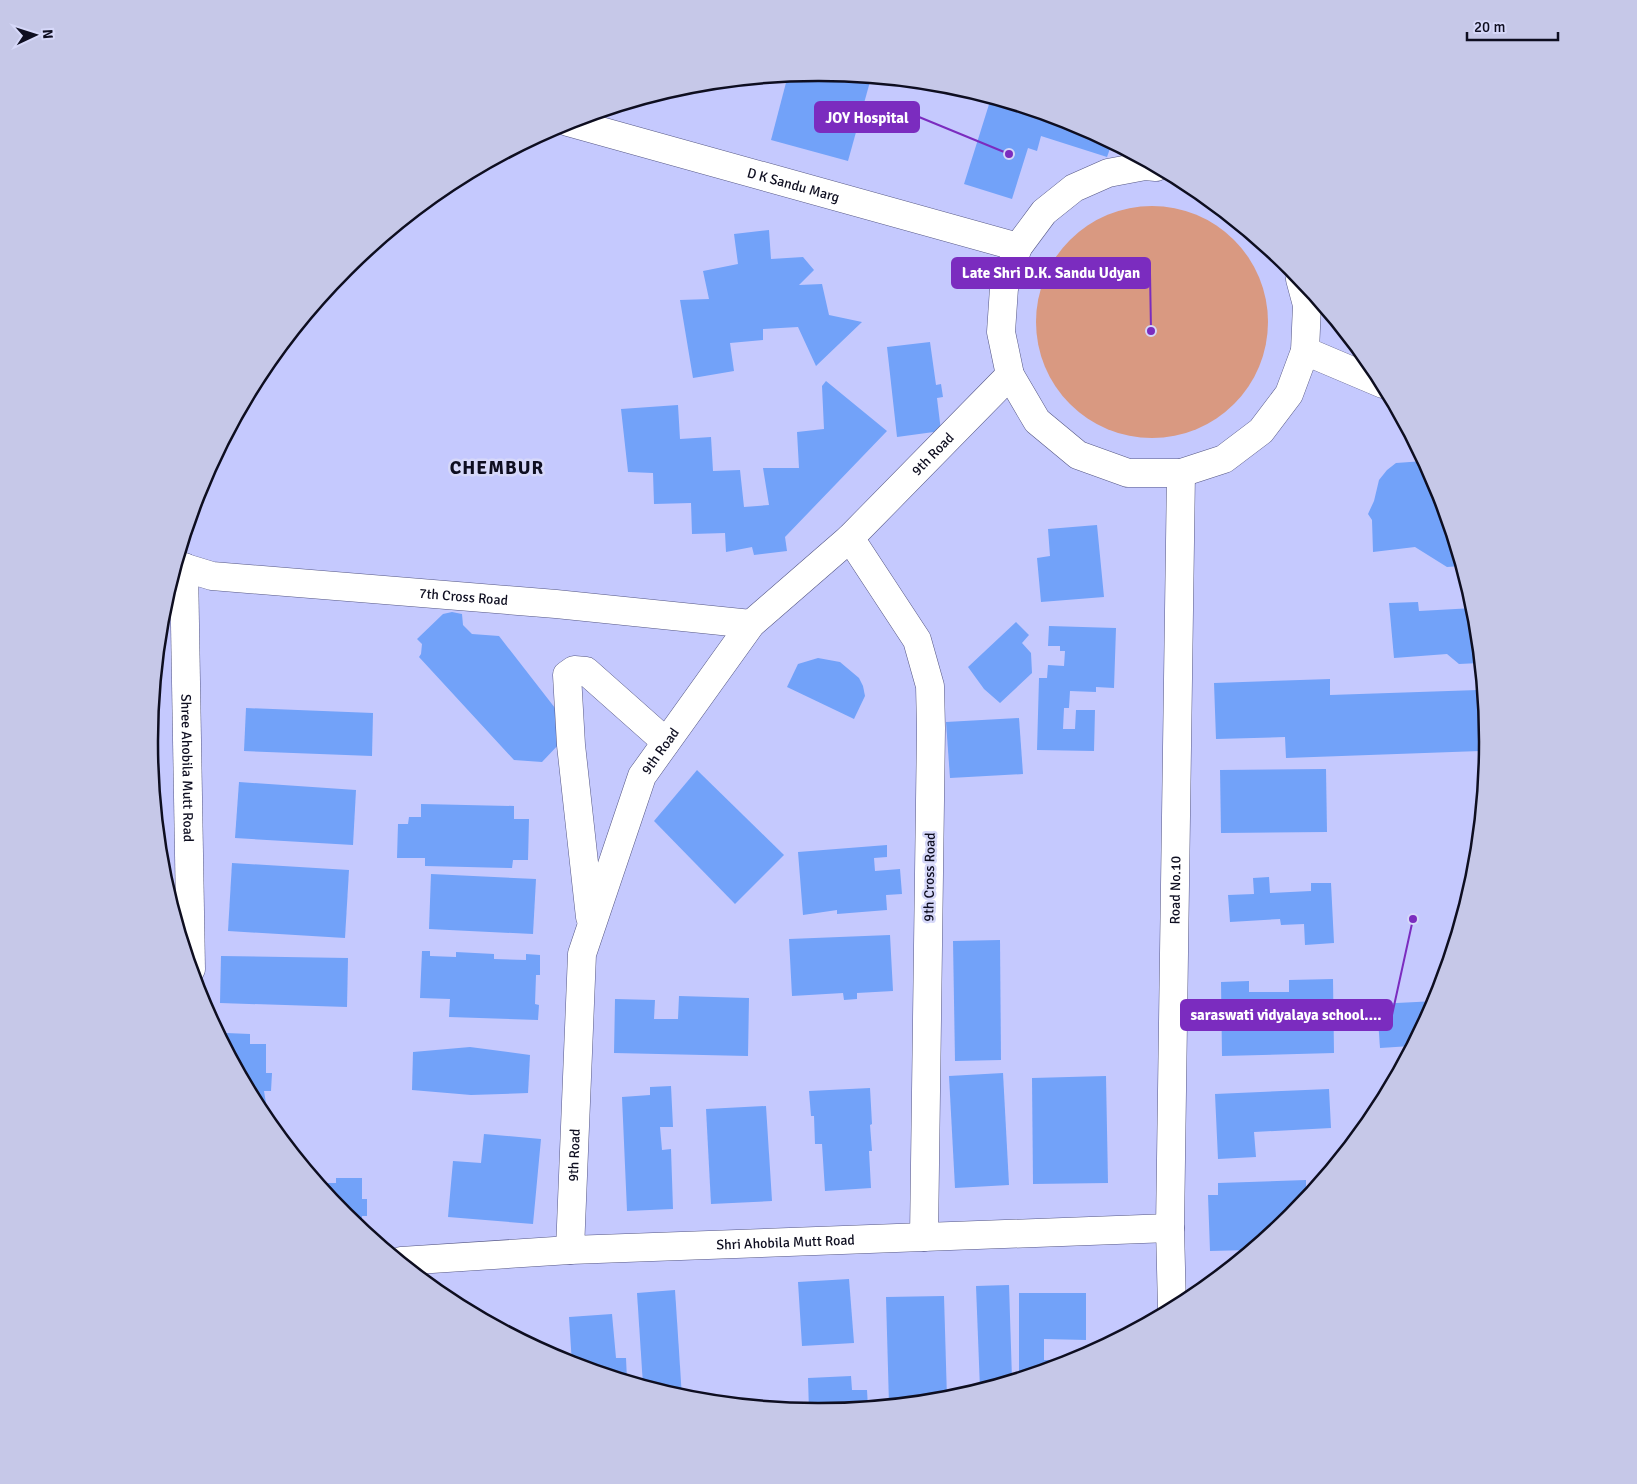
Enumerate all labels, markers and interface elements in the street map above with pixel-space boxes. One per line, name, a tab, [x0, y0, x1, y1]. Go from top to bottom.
north arrow	[10, 10, 60, 60]
scale bar	[1467, 10, 1558, 42]
text: 20 m	[1474, 18, 1505, 36]
text: N	[39, 29, 56, 40]
callout: JOY Hospital	[815, 102, 919, 132]
text: JOY Hospital	[825, 109, 909, 127]
street label: D K Sandu Marg	[745, 164, 841, 206]
callout: Late Shri D.K. Sandu Udyan	[952, 258, 1150, 288]
text: Late Shri D.K. Sandu Udyan	[962, 264, 1140, 282]
street label: 9th Road	[908, 429, 958, 479]
district label: CHEMBUR	[450, 456, 544, 480]
street label: 7th Cross Road	[418, 585, 509, 609]
street label: Shree Ahobila Mutt Road	[177, 694, 197, 842]
street label: 9th Road	[638, 725, 683, 778]
street label: 9th Cross Road	[920, 832, 939, 922]
street label: Road No.10	[1166, 856, 1184, 924]
callout: saraswati vidyalaya school....	[1181, 1000, 1392, 1030]
text: saraswati vidyalaya school....	[1190, 1006, 1382, 1024]
street label: 9th Road	[565, 1128, 584, 1182]
street label: Shri Ahobila Mutt Road	[716, 1232, 855, 1254]

